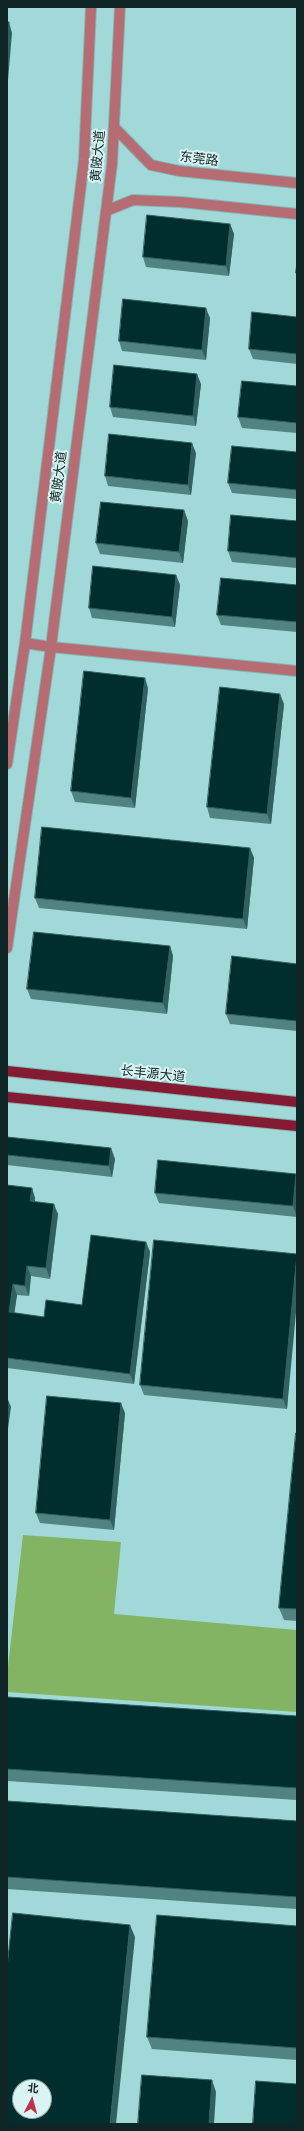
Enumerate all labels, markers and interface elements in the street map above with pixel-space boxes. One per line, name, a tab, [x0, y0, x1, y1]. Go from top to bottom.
street label: 黄陂大道	[88, 129, 108, 183]
street label: 东莞路	[179, 149, 219, 169]
street label: 黄陂大道	[48, 450, 70, 504]
street label: 长丰源大道	[120, 1063, 186, 1085]
north arrow	[12, 2079, 52, 2119]
text: 北	[27, 2082, 39, 2095]

